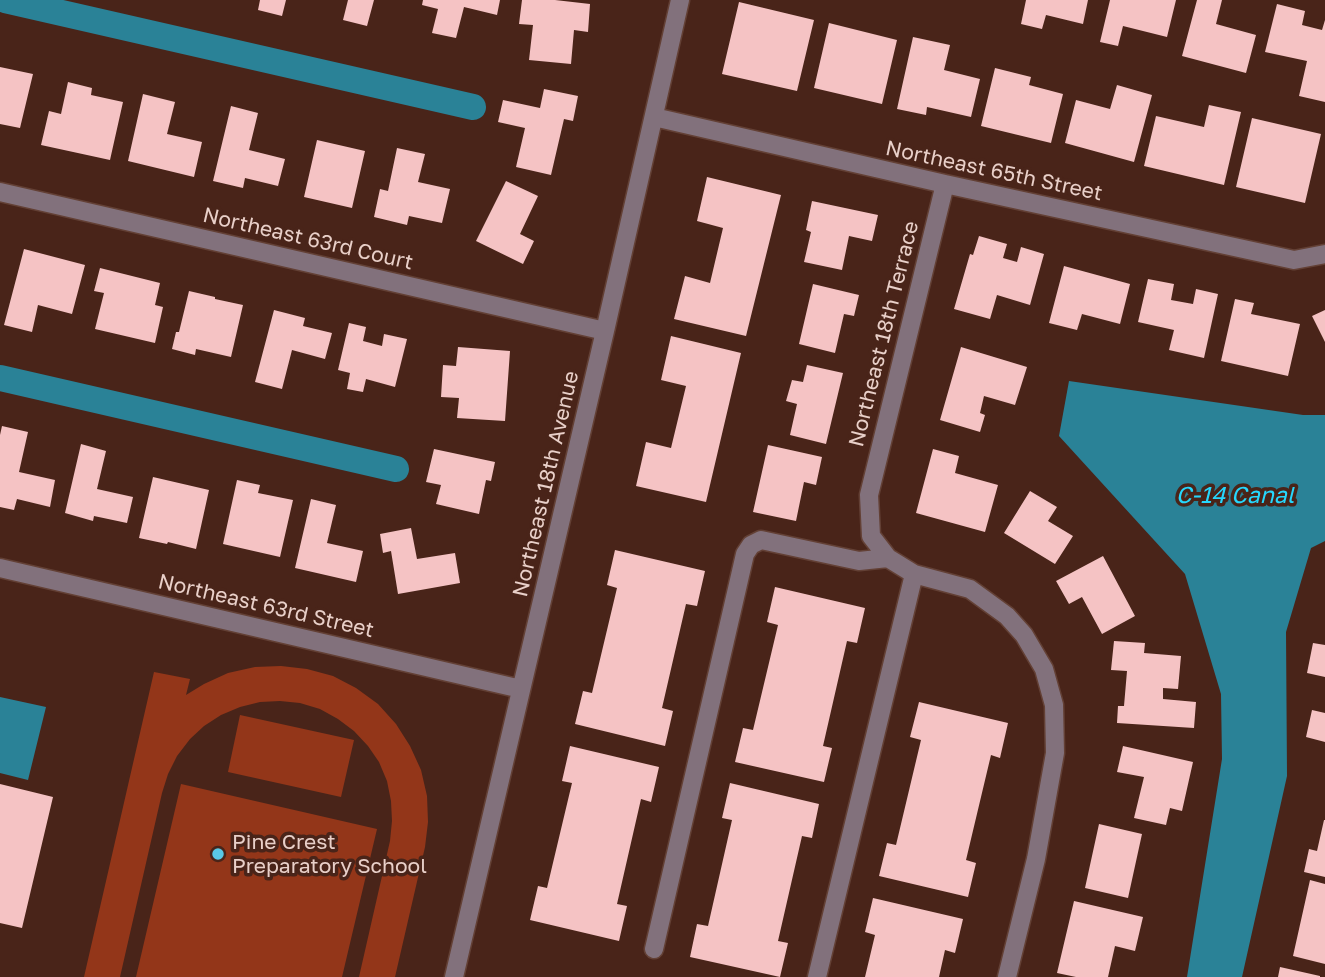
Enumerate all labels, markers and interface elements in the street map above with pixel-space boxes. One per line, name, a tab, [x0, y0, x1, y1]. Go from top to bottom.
street label: Northeast 65th Street	[883, 136, 1105, 206]
street label: Northeast 63rd Court	[200, 203, 416, 275]
street label: Northeast 18th Terrace	[844, 218, 924, 450]
street label: Northeast 18th Avenue	[508, 369, 584, 599]
water label: C-14 Canal	[1176, 482, 1294, 510]
street label: Northeast 63rd Street	[156, 569, 376, 643]
place label: Pine Crest Preparatory School	[232, 829, 427, 879]
marker: Pine Crest Preparatory School	[210, 846, 226, 862]

